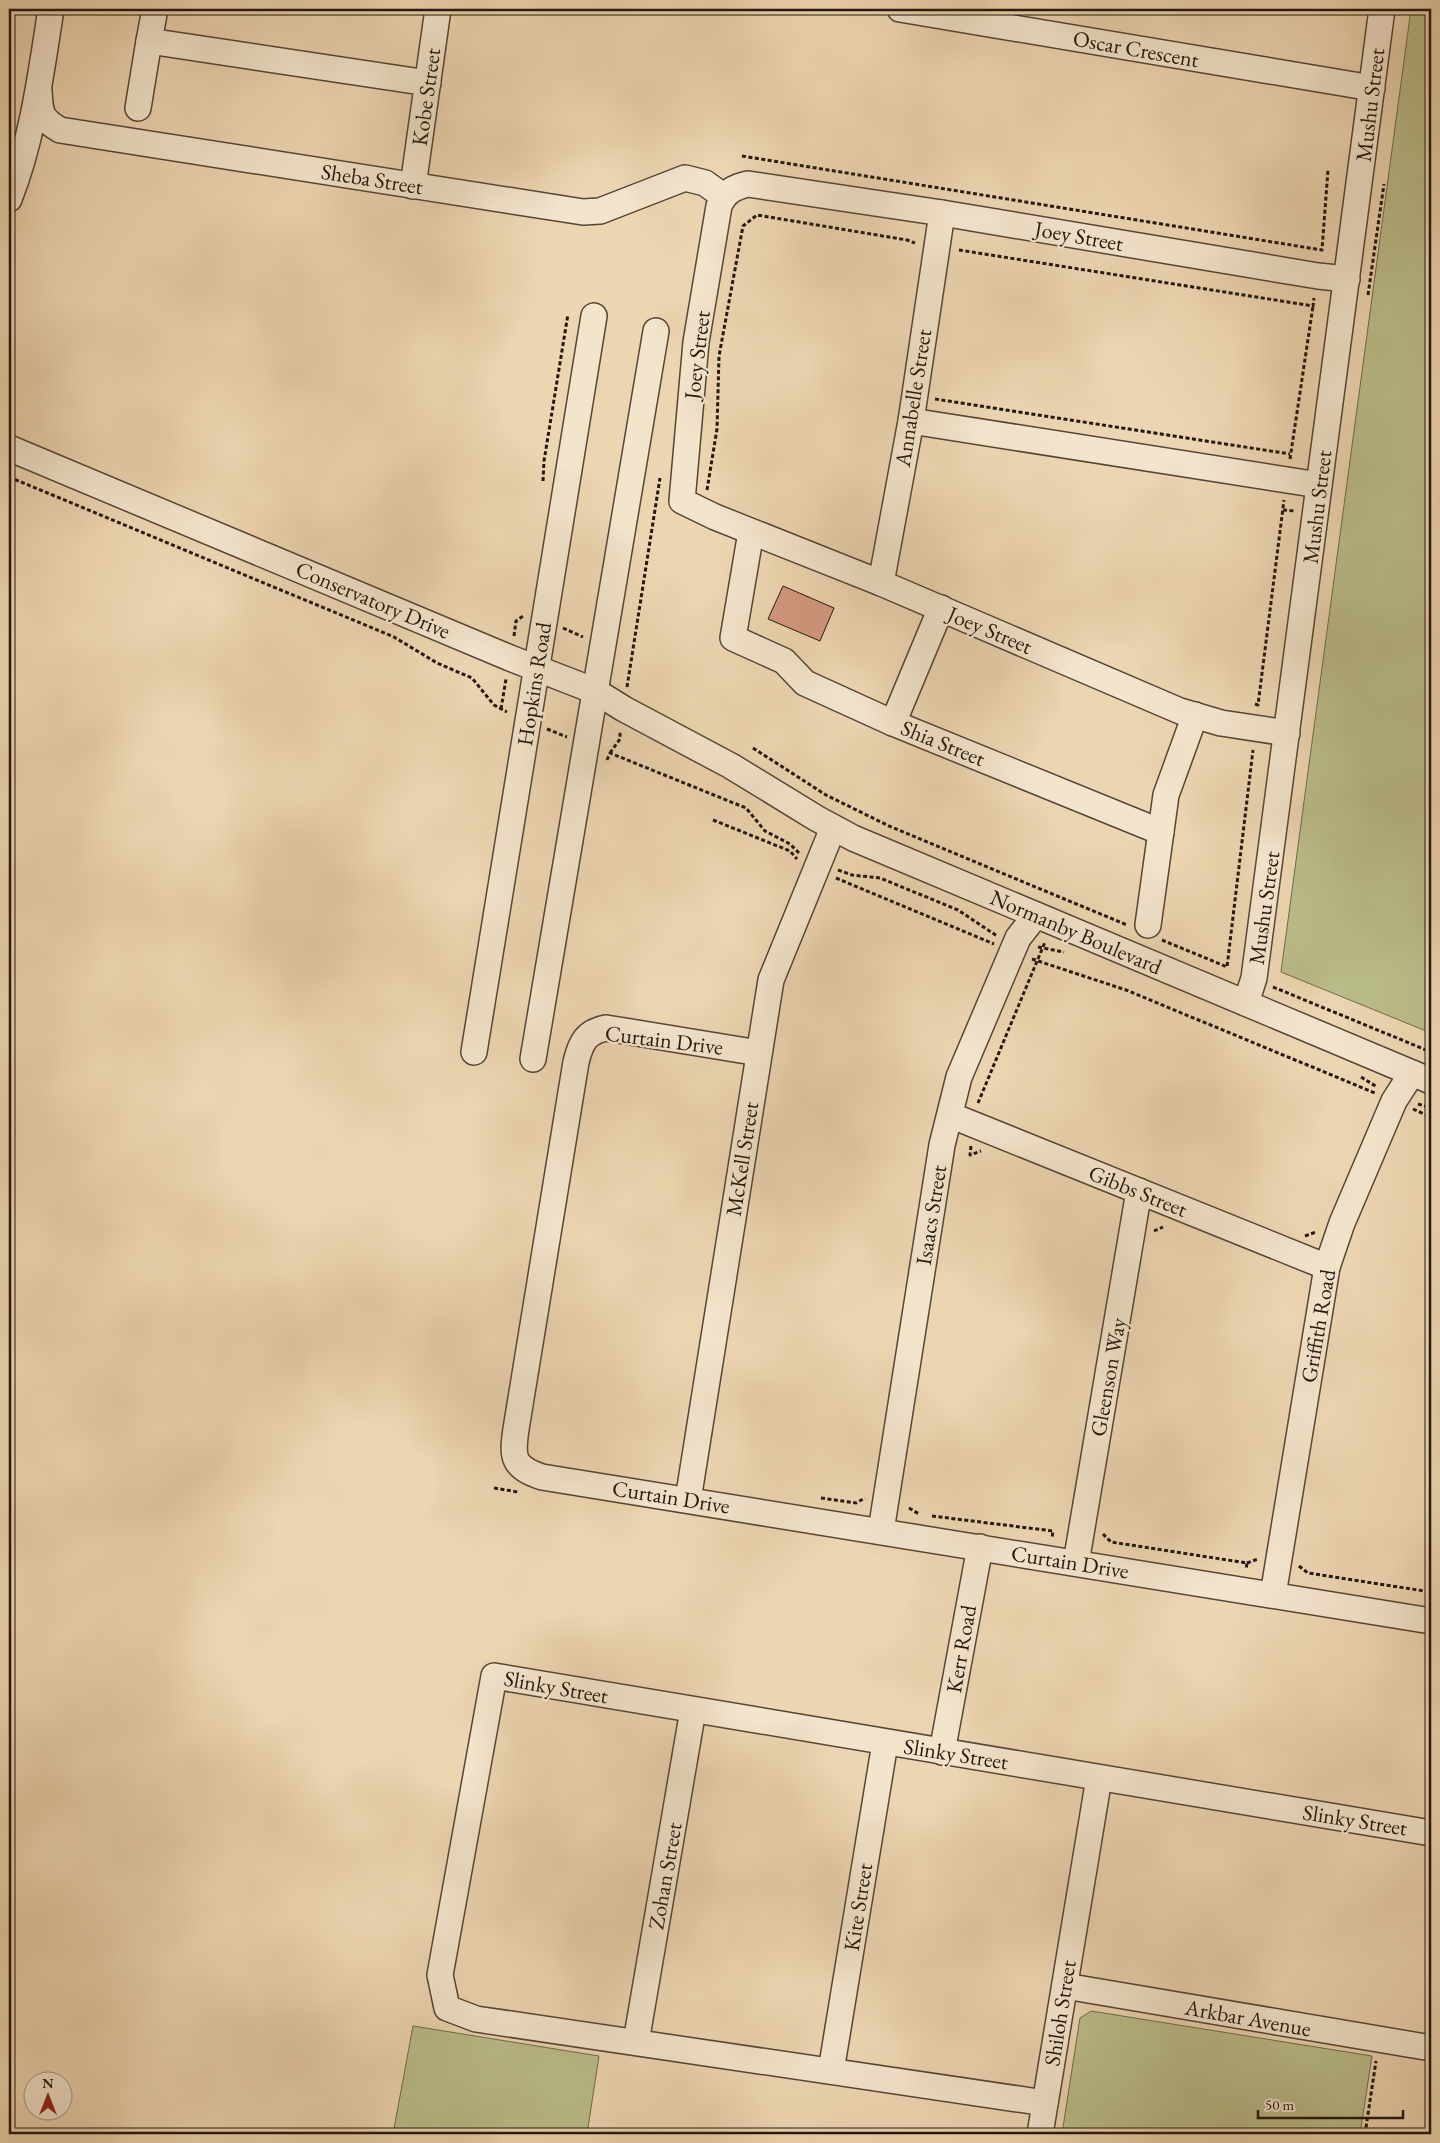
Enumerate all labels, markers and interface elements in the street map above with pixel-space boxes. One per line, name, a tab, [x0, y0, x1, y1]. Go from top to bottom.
street label: Oscar Crescent	[1071, 24, 1201, 74]
street label: Kobe Street	[405, 46, 447, 148]
street label: Mushu Street	[1349, 46, 1391, 163]
street label: Sheba Street	[319, 157, 425, 201]
street label: Joey Street	[1031, 214, 1126, 258]
street label: Joey Street	[677, 309, 717, 403]
street label: Annabelle Street	[888, 327, 938, 470]
street label: Mushu Street	[1296, 448, 1338, 565]
street label: Conservatory Drive	[291, 554, 455, 646]
street label: Joey Street	[941, 598, 1037, 661]
street label: Hopkins Road	[510, 619, 558, 748]
street label: Shia Street	[897, 713, 990, 773]
street label: Mushu Street	[1242, 849, 1286, 967]
street label: Normanby Boulevard	[986, 883, 1167, 982]
street label: Curtain Drive	[603, 1018, 725, 1062]
street label: McKell Street	[719, 1100, 765, 1218]
street label: Gibbs Street	[1084, 1158, 1192, 1224]
street label: Isaacs Street	[909, 1163, 953, 1267]
street label: Griffith Road	[1294, 1266, 1342, 1385]
street label: Gleenson Way	[1083, 1315, 1133, 1439]
street label: Curtain Drive	[610, 1473, 732, 1521]
street label: Curtain Drive	[1009, 1538, 1131, 1586]
street label: Kerr Road	[939, 1602, 983, 1695]
street label: Slinky Street	[502, 1664, 610, 1710]
street label: Slinky Street	[902, 1731, 1010, 1777]
street label: Slinky Street	[1301, 1797, 1409, 1843]
street label: Zohan Street	[641, 1820, 689, 1932]
street label: Kite Street	[837, 1861, 879, 1953]
street label: Shiloh Street	[1037, 1958, 1083, 2068]
street label: Arkbar Avenue	[1182, 1992, 1314, 2043]
north arrow	[22, 2070, 72, 2120]
text: N	[42, 2074, 54, 2092]
scale bar	[1258, 2088, 1402, 2120]
text: 50 m	[1265, 2095, 1294, 2114]

